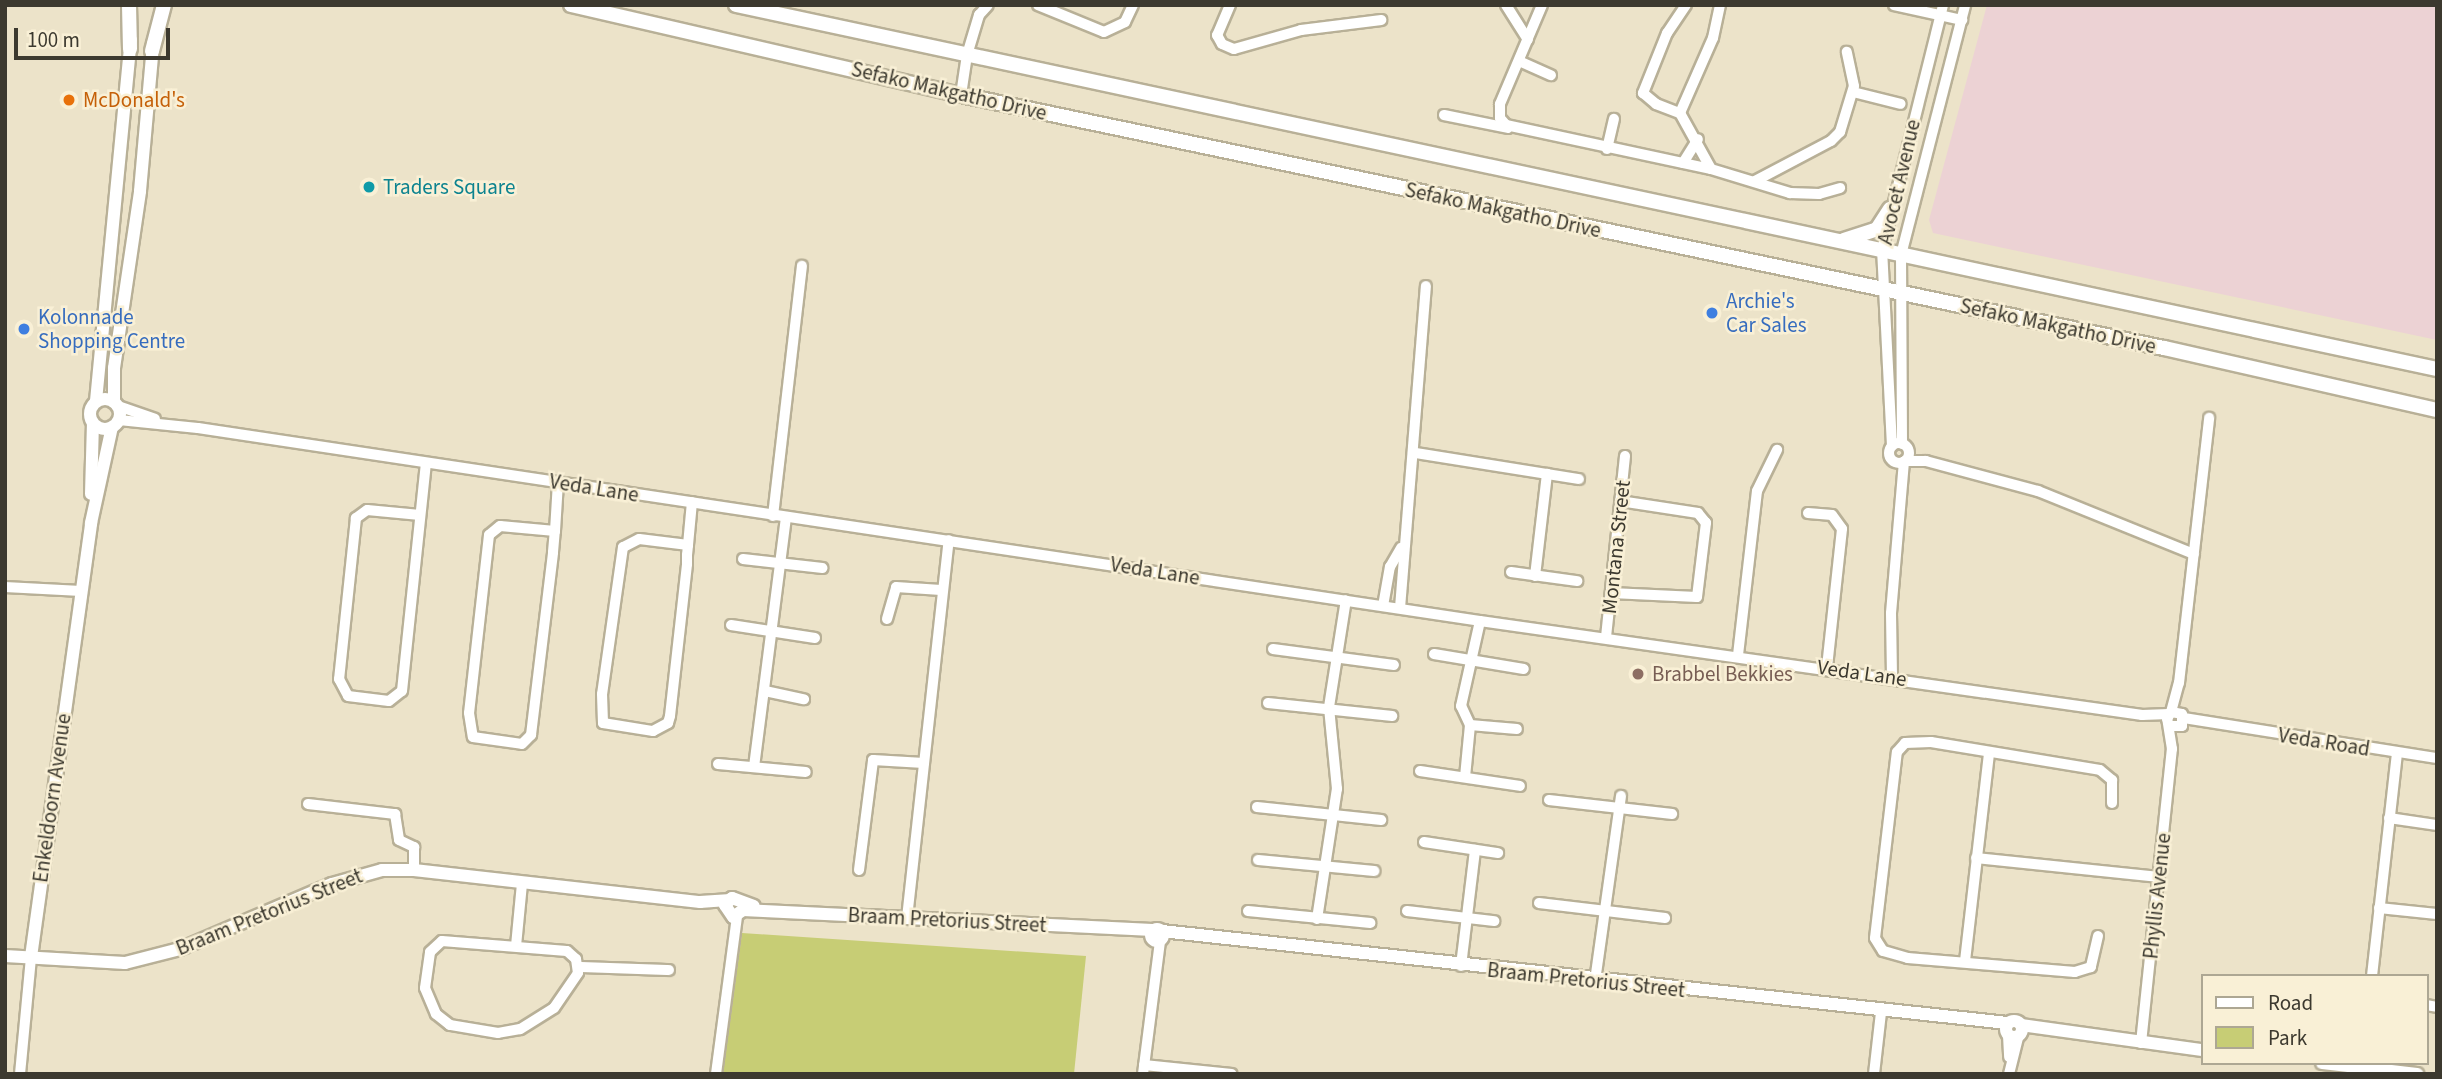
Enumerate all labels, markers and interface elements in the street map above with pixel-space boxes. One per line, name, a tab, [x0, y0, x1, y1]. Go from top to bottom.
scale bar	[18, 14, 173, 58]
text: 100 m	[27, 25, 80, 55]
street label: Sefako Makgatho Drive	[849, 56, 1049, 126]
place label: McDonald's	[83, 87, 185, 113]
marker: McDonald's	[61, 92, 77, 108]
street label: Avocet Avenue	[1872, 117, 1926, 247]
place label: Traders Square	[383, 174, 515, 200]
street label: Sefako Makgatho Drive	[1403, 177, 1603, 243]
marker: Traders Square	[361, 179, 377, 195]
place label: Archie's Car Sales	[1726, 288, 1806, 338]
street label: Sefako Makgatho Drive	[1958, 293, 2158, 359]
place label: Kolonnade Shopping Centre	[38, 304, 185, 354]
marker: Archie's Car Sales	[1704, 305, 1720, 321]
marker: Kolonnade Shopping Centre	[16, 321, 32, 337]
street label: Veda Lane	[548, 469, 640, 507]
street label: Montana Street	[1596, 479, 1636, 615]
street label: Veda Lane	[1109, 552, 1201, 590]
street label: Veda Lane	[1816, 654, 1908, 692]
place label: Brabbel Bekkies	[1652, 661, 1793, 687]
marker: Brabbel Bekkies	[1630, 666, 1646, 682]
street label: Enkeldoorn Avenue	[28, 712, 76, 884]
street label: Veda Road	[2276, 722, 2372, 762]
street label: Phyllis Avenue	[2138, 832, 2176, 960]
street label: Braam Pretorius Street	[172, 863, 366, 961]
street label: Braam Pretorius Street	[847, 902, 1047, 938]
street label: Braam Pretorius Street	[1486, 957, 1686, 1003]
legend	[2200, 974, 2428, 1065]
text: Road	[2268, 988, 2313, 1018]
text: Park	[2268, 1023, 2307, 1053]

